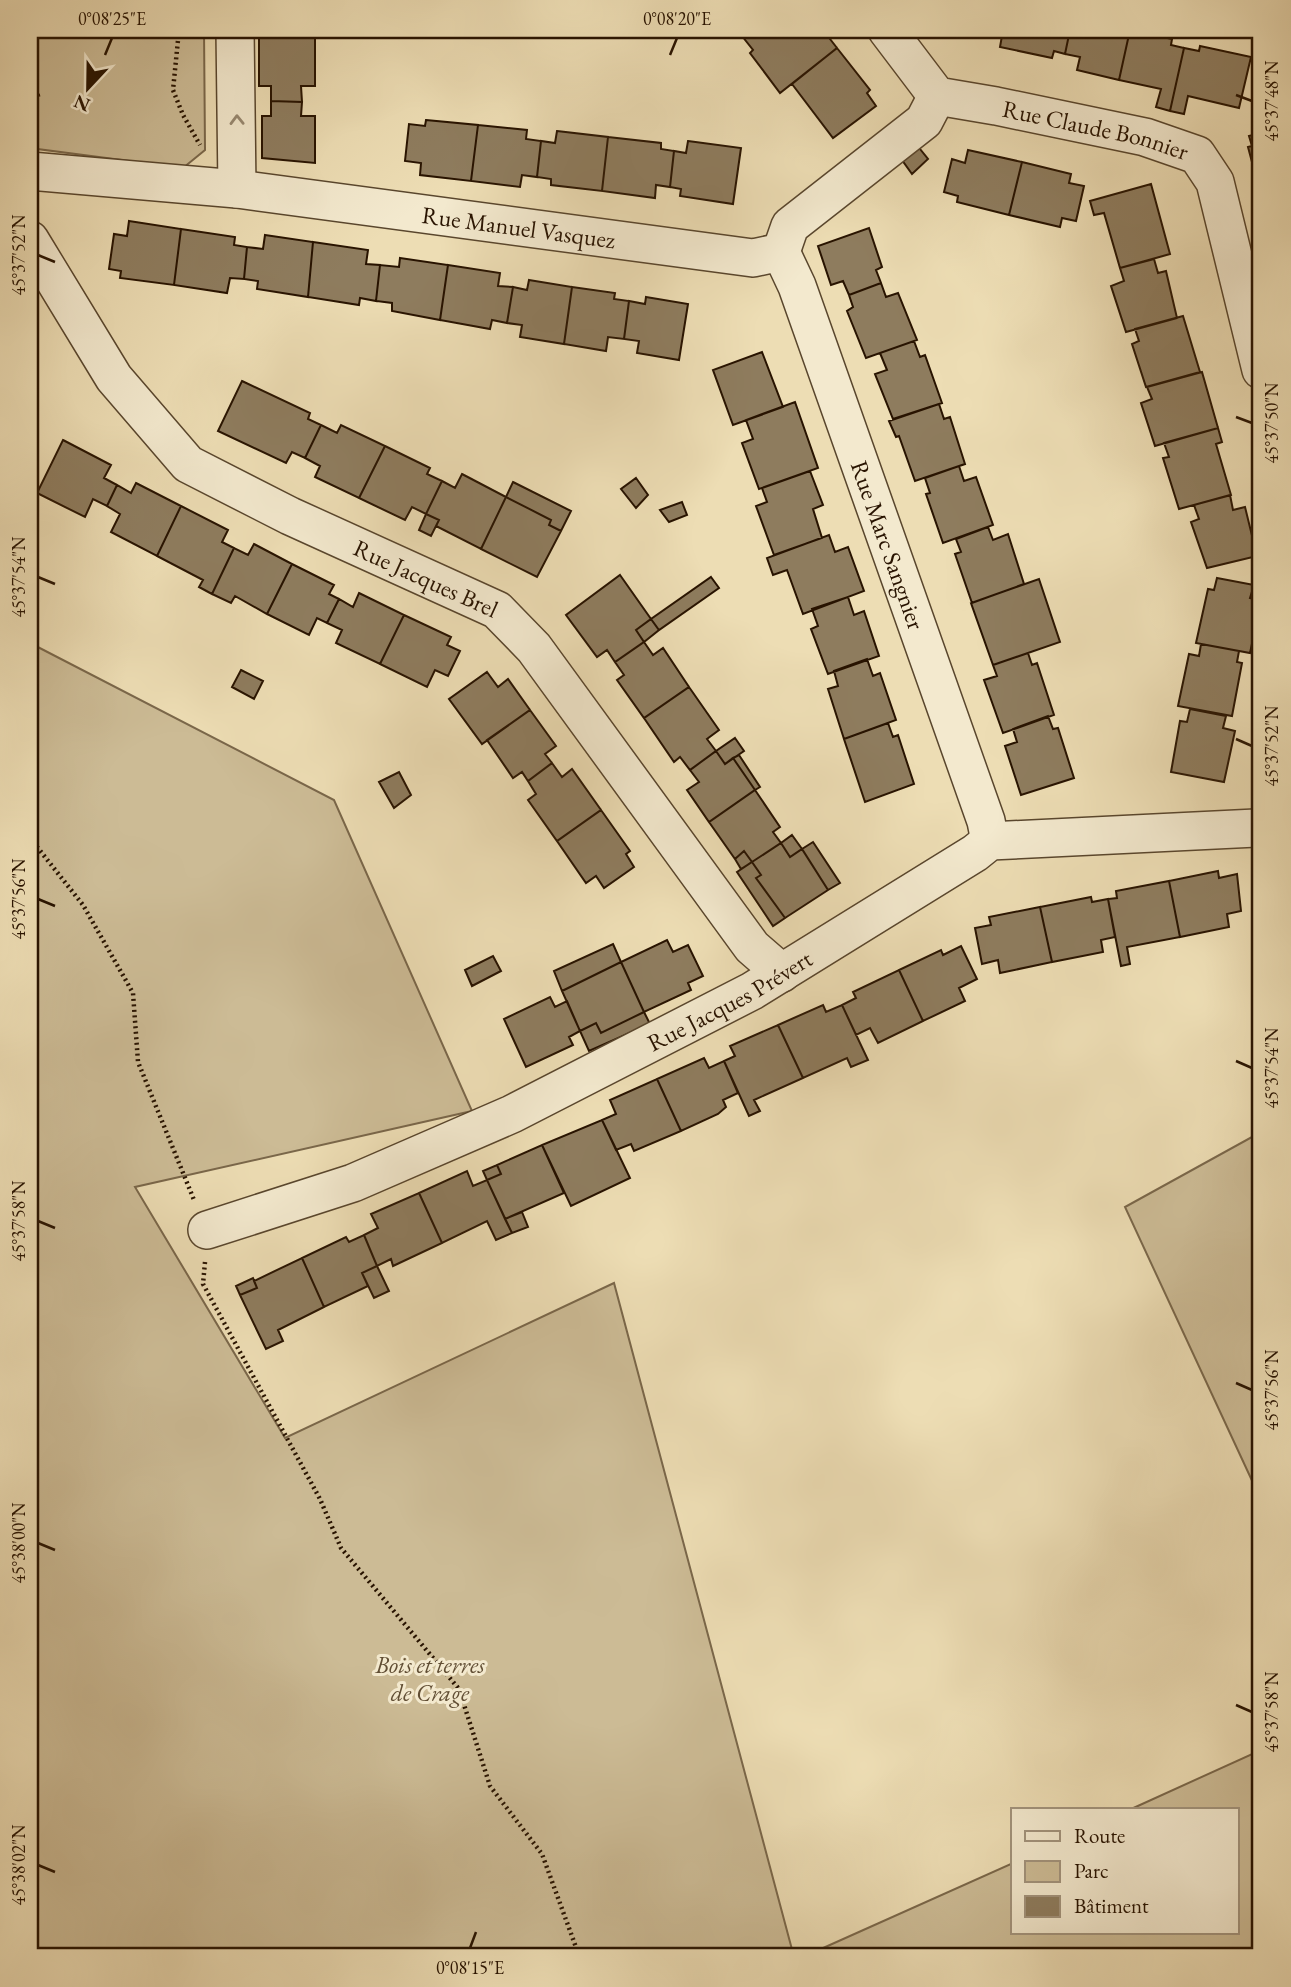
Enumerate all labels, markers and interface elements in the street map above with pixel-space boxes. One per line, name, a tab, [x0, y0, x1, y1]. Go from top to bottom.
text: 0°08'25"E	[78, 7, 146, 30]
text: 0°08'20"E	[643, 7, 711, 30]
north arrow	[52, 52, 122, 122]
text: 45°37'48"N	[1260, 60, 1283, 141]
text: N	[69, 89, 94, 118]
street label: Rue Claude Bonnier	[1000, 92, 1193, 166]
one-way arrow	[229, 115, 245, 125]
street label: Rue Manuel Vasquez	[420, 198, 617, 255]
text: 45°37'52"N	[7, 214, 30, 295]
text: 45°37'50"N	[1260, 382, 1283, 463]
street label: Rue Marc Sangnier	[844, 456, 933, 633]
street label: Rue Jacques Brel	[349, 532, 504, 624]
text: 45°37'54"N	[7, 536, 30, 617]
text: 45°37'52"N	[1260, 705, 1283, 786]
text: 45°37'56"N	[7, 858, 30, 939]
street label: Rue Jacques Prévert	[641, 942, 818, 1058]
text: 45°37'54"N	[1260, 1027, 1283, 1108]
text: 45°37'58"N	[7, 1180, 30, 1261]
text: 45°37'56"N	[1260, 1349, 1283, 1430]
text: 45°38'00"N	[7, 1502, 30, 1583]
park label: Bois et terres de Crage	[374, 1649, 485, 1708]
text: 45°37'58"N	[1260, 1671, 1283, 1752]
legend	[1011, 1808, 1238, 1934]
text: Route	[1074, 1822, 1125, 1849]
text: 45°38'02"N	[7, 1824, 30, 1905]
text: Parc	[1074, 1857, 1108, 1884]
text: Bâtiment	[1074, 1892, 1149, 1919]
text: 0°08'15"E	[436, 1956, 504, 1979]

